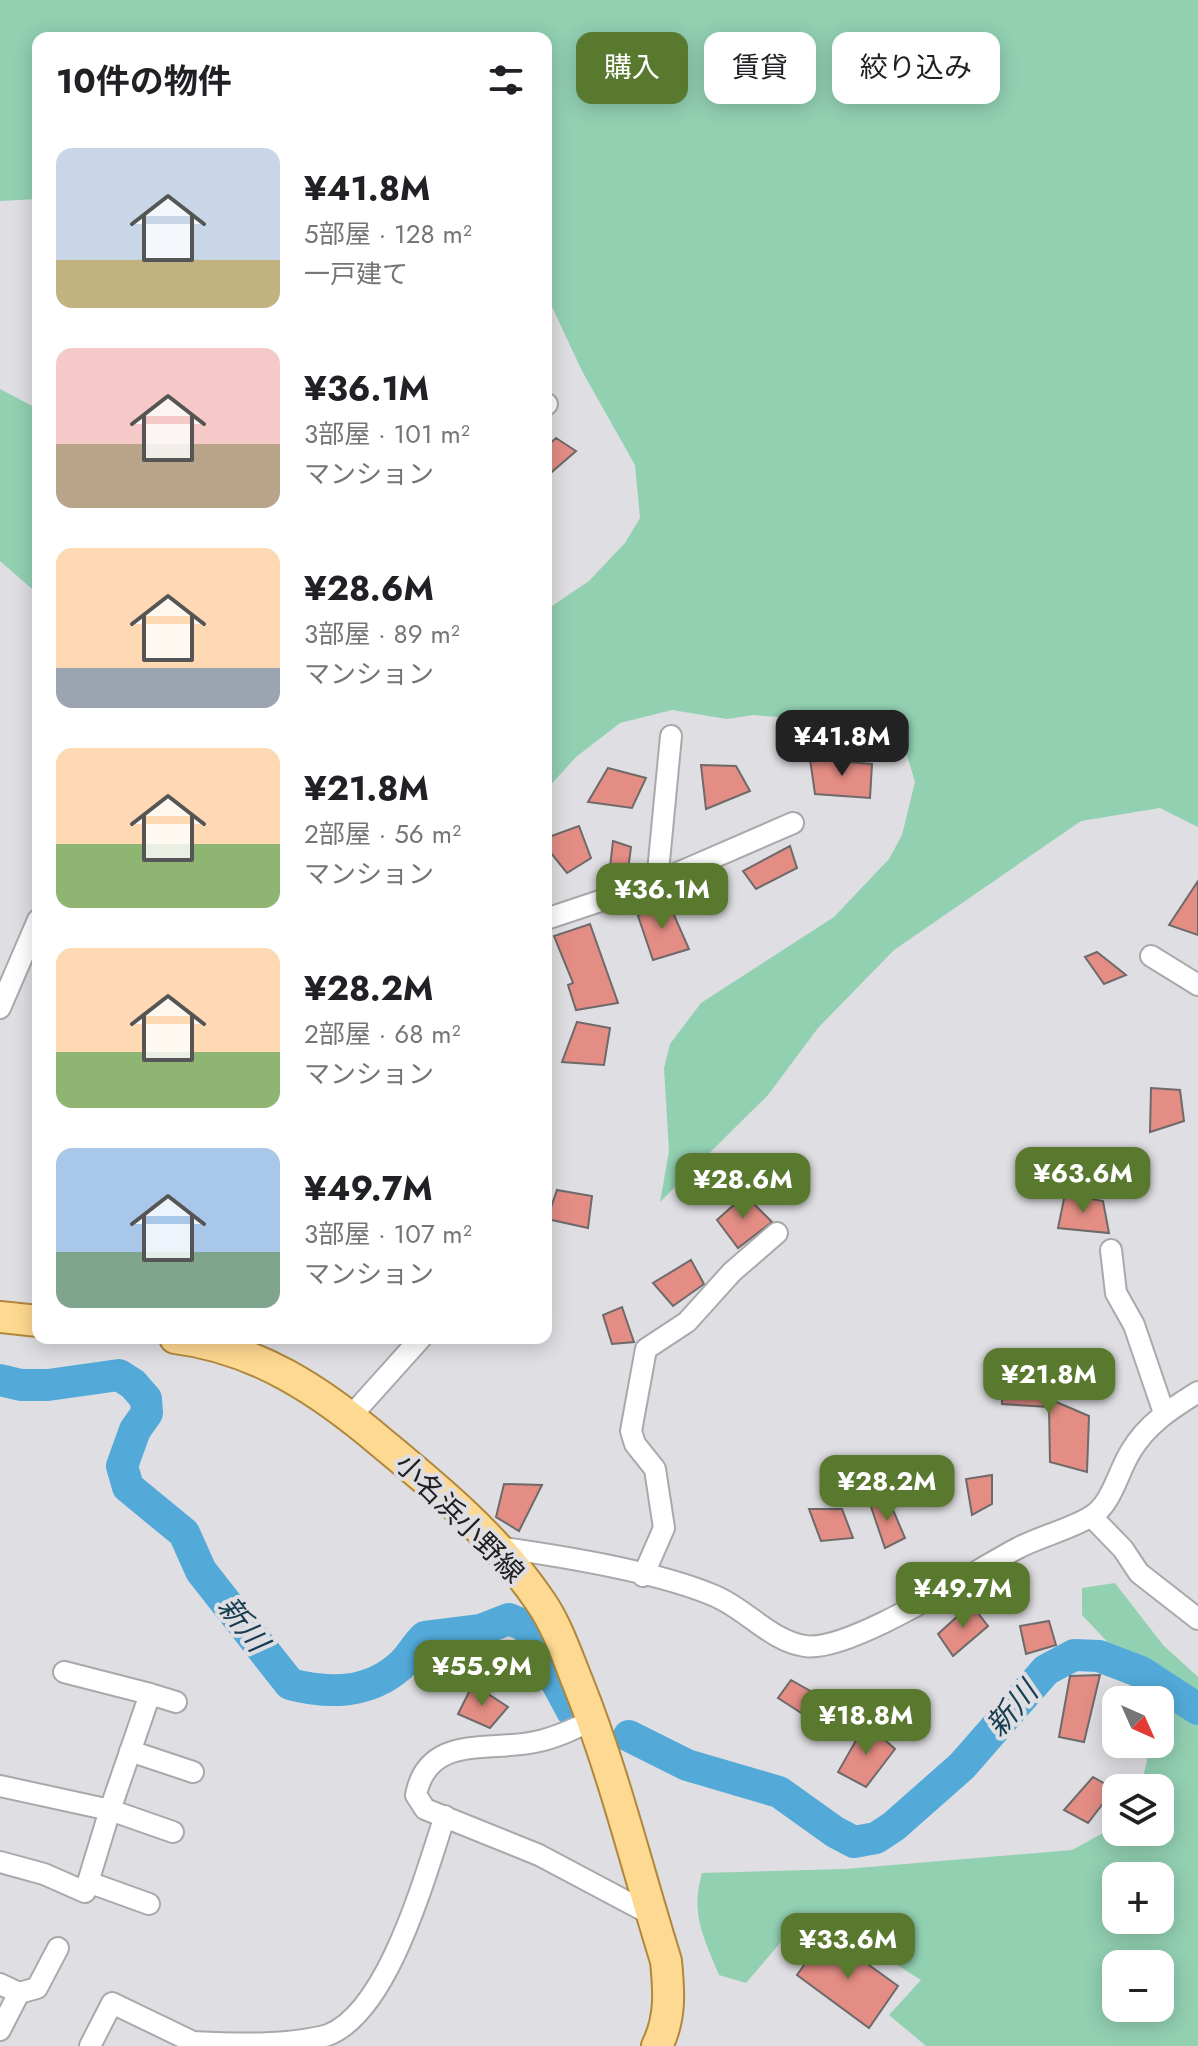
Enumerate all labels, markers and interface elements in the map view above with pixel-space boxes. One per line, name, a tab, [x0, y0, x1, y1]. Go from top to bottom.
chip: 購入	[576, 32, 688, 104]
chip: 賃貸	[704, 32, 816, 104]
chip: 絞り込み	[832, 32, 1000, 104]
text: 10件の物件	[56, 57, 232, 106]
icon: filters	[484, 58, 528, 102]
text: ¥41.8M	[304, 164, 430, 213]
icon: home	[120, 180, 216, 276]
text: 5部屋 · 128 m²	[304, 215, 472, 253]
text: 一戸建て	[304, 255, 408, 293]
text: ¥36.1M	[304, 364, 429, 413]
icon: home	[120, 380, 216, 476]
text: 3部屋 · 101 m²	[304, 415, 470, 453]
text: マンション	[304, 455, 434, 493]
text: ¥28.6M	[304, 564, 434, 613]
icon: home	[120, 580, 216, 676]
text: 3部屋 · 89 m²	[304, 615, 460, 653]
text: マンション	[304, 655, 434, 693]
pin: ¥41.8M	[777, 710, 907, 778]
text: ¥41.8M	[794, 717, 890, 755]
text: ¥21.8M	[304, 764, 429, 813]
icon: home	[120, 780, 216, 876]
text: 2部屋 · 56 m²	[304, 815, 461, 853]
text: マンション	[304, 855, 434, 893]
pin: ¥36.1M	[597, 863, 727, 931]
text: ¥36.1M	[614, 870, 710, 908]
text: ¥28.2M	[304, 964, 433, 1013]
icon: home	[120, 980, 216, 1076]
text: 2部屋 · 68 m²	[304, 1015, 460, 1053]
text: マンション	[304, 1055, 434, 1093]
pin: ¥63.6M	[1018, 1147, 1148, 1215]
pin: ¥28.6M	[678, 1153, 808, 1221]
text: ¥63.6M	[1033, 1154, 1133, 1192]
text: ¥28.6M	[693, 1160, 793, 1198]
text: ¥49.7M	[304, 1164, 433, 1213]
icon: home	[120, 1180, 216, 1276]
text: 3部屋 · 107 m²	[304, 1215, 472, 1253]
text: マンション	[304, 1255, 434, 1293]
pin: ¥21.8M	[984, 1348, 1114, 1416]
text: ¥21.8M	[1001, 1355, 1097, 1393]
street label: 小名浜小野線	[386, 1444, 534, 1592]
pin: ¥28.2M	[822, 1455, 952, 1523]
text: ¥28.2M	[838, 1462, 936, 1500]
pin: ¥49.7M	[898, 1562, 1028, 1630]
text: ¥49.7M	[914, 1569, 1012, 1607]
water label: 新川	[208, 1587, 281, 1663]
pin: ¥55.9M	[417, 1640, 547, 1708]
text: ¥55.9M	[432, 1647, 532, 1685]
water label: 新川	[976, 1670, 1049, 1745]
north arrow	[1102, 1686, 1174, 1758]
map controls	[1102, 1686, 1174, 2022]
pin: ¥18.8M	[801, 1689, 931, 1757]
text: ¥18.8M	[819, 1696, 913, 1734]
button: layers	[1102, 1774, 1174, 1846]
button: +	[1102, 1862, 1174, 1934]
pin: ¥33.6M	[783, 1913, 913, 1981]
text: ¥33.6M	[799, 1920, 897, 1958]
button: −	[1102, 1950, 1174, 2022]

